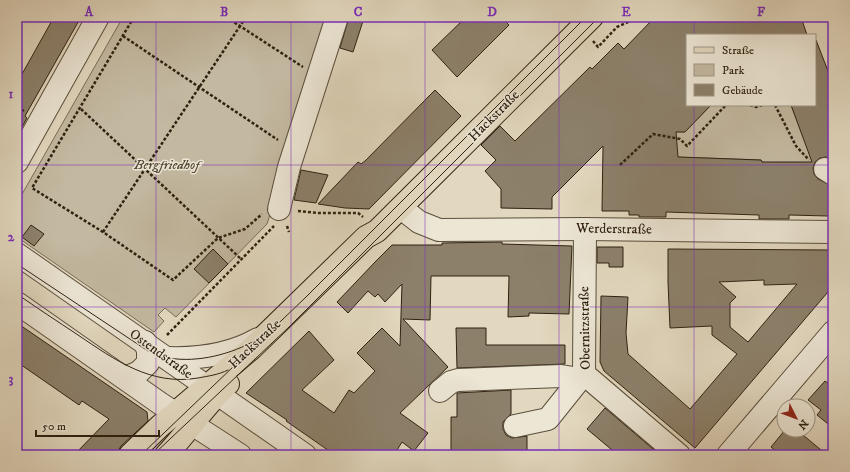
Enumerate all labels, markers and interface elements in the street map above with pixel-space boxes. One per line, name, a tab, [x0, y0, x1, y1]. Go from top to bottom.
text: A	[84, 4, 94, 20]
text: B	[220, 4, 228, 20]
text: C	[354, 4, 363, 20]
text: D	[487, 4, 497, 20]
text: E	[621, 4, 631, 20]
text: F	[757, 4, 766, 20]
legend	[686, 34, 816, 106]
text: Straße	[722, 43, 754, 58]
text: Park	[722, 63, 744, 78]
text: Gebäude	[722, 83, 763, 98]
text: 1	[9, 86, 14, 102]
street label: Hackstraße	[465, 86, 524, 145]
park label: Bergfriedhof	[133, 156, 203, 174]
street label: Werderstraße	[575, 219, 652, 239]
text: 2	[8, 229, 15, 245]
street label: Obernitzstraße	[575, 286, 595, 370]
street label: Hackstraße	[225, 315, 285, 373]
street label: Ostendstraße	[126, 325, 196, 383]
text: 3	[9, 371, 14, 387]
north arrow	[776, 398, 816, 438]
scale bar	[36, 412, 159, 438]
text: N	[794, 416, 811, 432]
text: 50 m	[42, 419, 66, 434]

